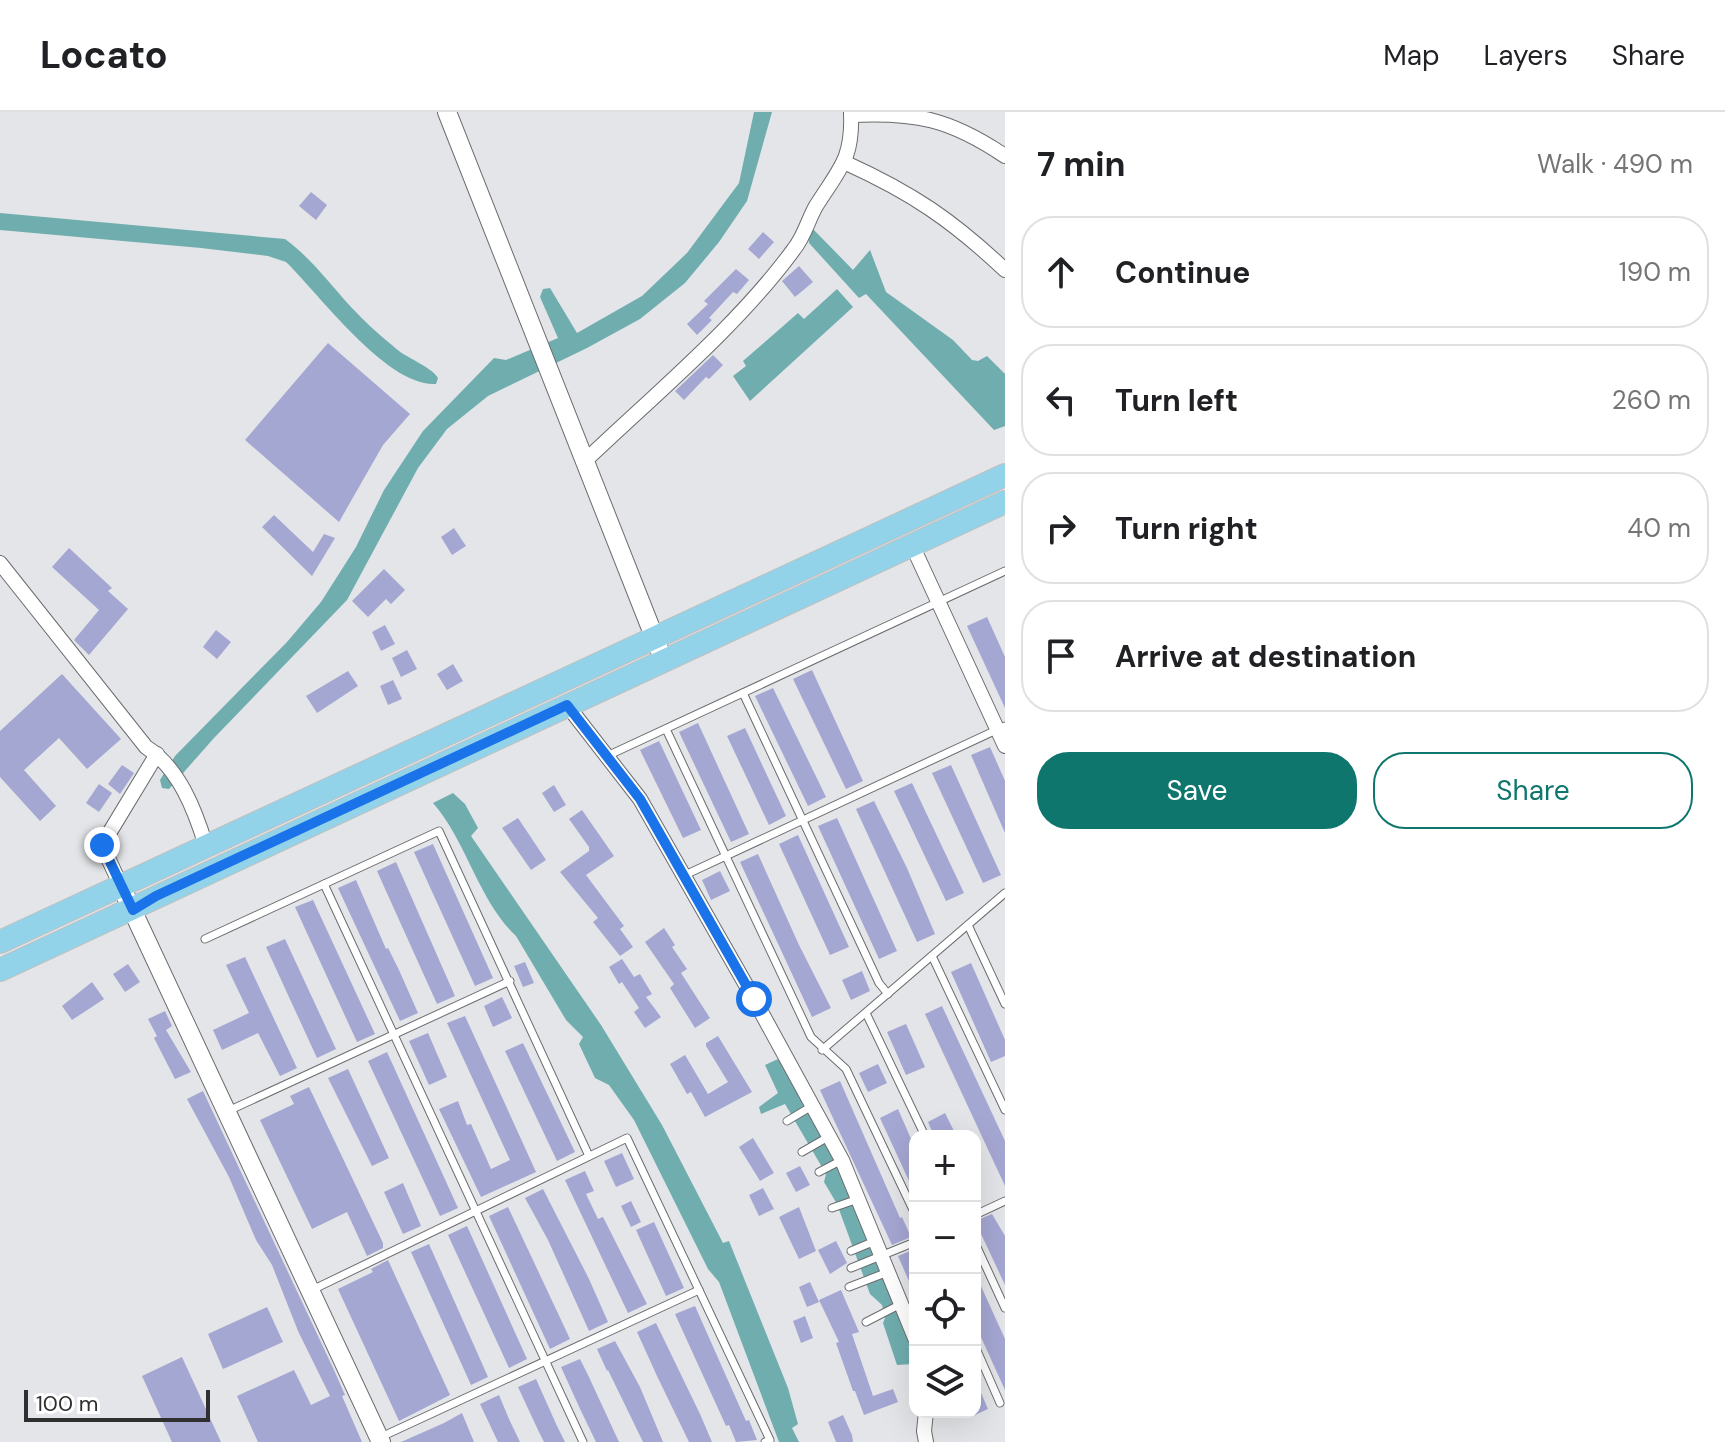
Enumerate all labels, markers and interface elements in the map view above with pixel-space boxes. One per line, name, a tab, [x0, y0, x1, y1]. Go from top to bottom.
text: Locato	[40, 30, 168, 80]
text: Map	[1383, 37, 1440, 74]
text: Layers	[1484, 37, 1568, 74]
text: Share	[1612, 37, 1685, 74]
text: 7 min	[1037, 142, 1126, 187]
text: Walk · 490 m	[1537, 147, 1693, 181]
icon: ahead	[1039, 250, 1083, 294]
text: Continue	[1115, 253, 1250, 292]
text: 190 m	[1619, 255, 1691, 289]
icon: left	[1039, 378, 1083, 422]
text: Turn left	[1115, 381, 1238, 420]
text: 260 m	[1612, 383, 1691, 417]
icon: right	[1039, 506, 1083, 550]
text: Turn right	[1115, 509, 1258, 548]
text: 40 m	[1627, 511, 1691, 545]
icon: arrive	[1039, 634, 1083, 678]
text: Arrive at destination	[1115, 637, 1416, 676]
button: Save	[1037, 752, 1357, 829]
button: Share	[1373, 752, 1693, 829]
route end	[84, 827, 120, 863]
route start	[736, 981, 772, 1017]
map controls	[909, 1130, 981, 1418]
button: +	[909, 1130, 981, 1202]
button: −	[909, 1202, 981, 1274]
button: locate	[909, 1274, 981, 1346]
button: layers	[909, 1346, 981, 1418]
scale bar	[24, 1386, 210, 1422]
text: 100 m	[36, 1389, 98, 1418]

